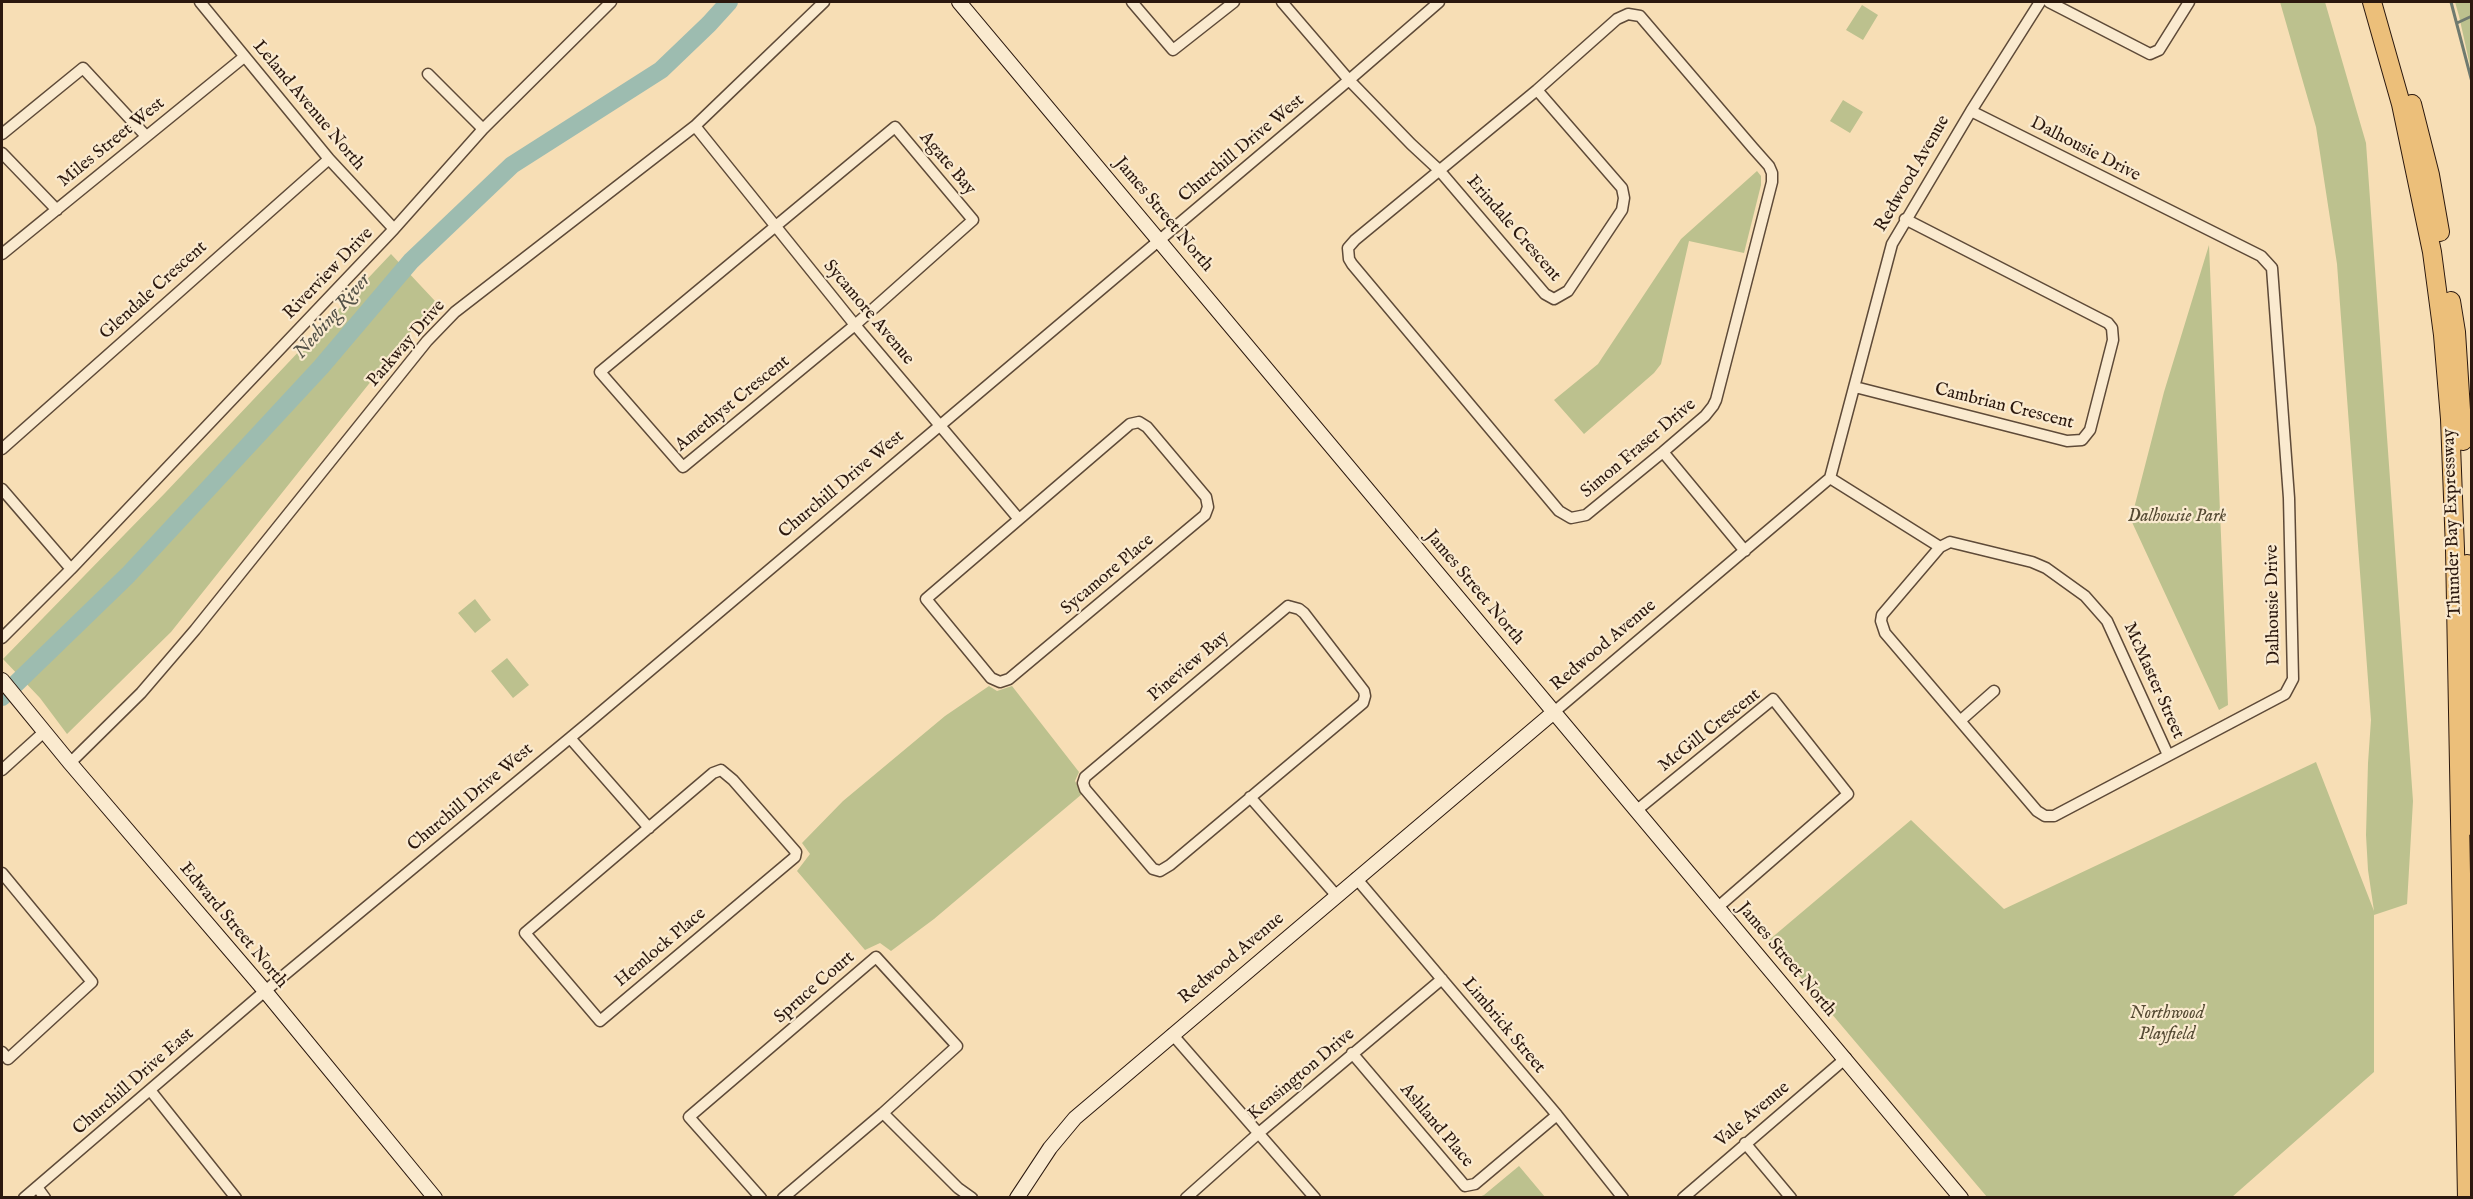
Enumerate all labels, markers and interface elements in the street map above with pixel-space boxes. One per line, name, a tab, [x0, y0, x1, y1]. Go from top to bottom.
street label: Leland Avenue North	[247, 37, 369, 175]
street label: Churchill Drive West	[1175, 90, 1309, 208]
street label: Miles Street West	[54, 93, 170, 193]
street label: Redwood Avenue	[1871, 112, 1955, 236]
street label: Dalhousie Drive	[2026, 113, 2144, 187]
street label: Agate Bay	[914, 128, 980, 200]
street label: James Street North	[1109, 153, 1217, 277]
street label: Erindale Crescent	[1461, 172, 1565, 286]
street label: Riverview Drive	[280, 223, 378, 325]
street label: Glendale Crescent	[96, 237, 212, 345]
street label: Sycamore Avenue	[818, 256, 918, 370]
water label: Neebing River	[289, 269, 377, 365]
street label: Parkway Drive	[363, 296, 451, 392]
street label: Amethyst Crescent	[671, 351, 795, 457]
street label: Cambrian Crescent	[1932, 379, 2076, 435]
street label: Simon Fraser Drive	[1577, 395, 1701, 503]
street label: Churchill Drive West	[775, 426, 909, 544]
street label: Thunder Bay Expressway	[2439, 428, 2467, 618]
park label: Dalhousie Park	[2128, 506, 2226, 528]
street label: James Street North	[1420, 526, 1528, 650]
street label: Sycamore Place	[1057, 530, 1159, 620]
street label: Dalhousie Drive	[2262, 544, 2286, 666]
street label: Redwood Avenue	[1547, 596, 1661, 696]
street label: McMaster Street	[2118, 619, 2188, 743]
street label: Pineview Bay	[1144, 627, 1234, 707]
street label: McGill Crescent	[1655, 685, 1765, 777]
street label: Churchill Drive West	[404, 739, 538, 857]
street label: Edward Street North	[174, 859, 292, 993]
street label: James Street North	[1732, 898, 1840, 1022]
street label: Hemlock Place	[611, 904, 711, 992]
street label: Redwood Avenue	[1175, 909, 1289, 1009]
street label: Spruce Court	[770, 947, 860, 1029]
street label: Limbrick Street	[1457, 974, 1549, 1078]
park label: Northwood Playfield	[2130, 1003, 2204, 1046]
street label: Churchill Drive East	[69, 1024, 199, 1140]
street label: Kensington Drive	[1244, 1024, 1360, 1126]
street label: Vale Avenue	[1711, 1078, 1795, 1152]
street label: Ashland Place	[1395, 1080, 1477, 1172]

